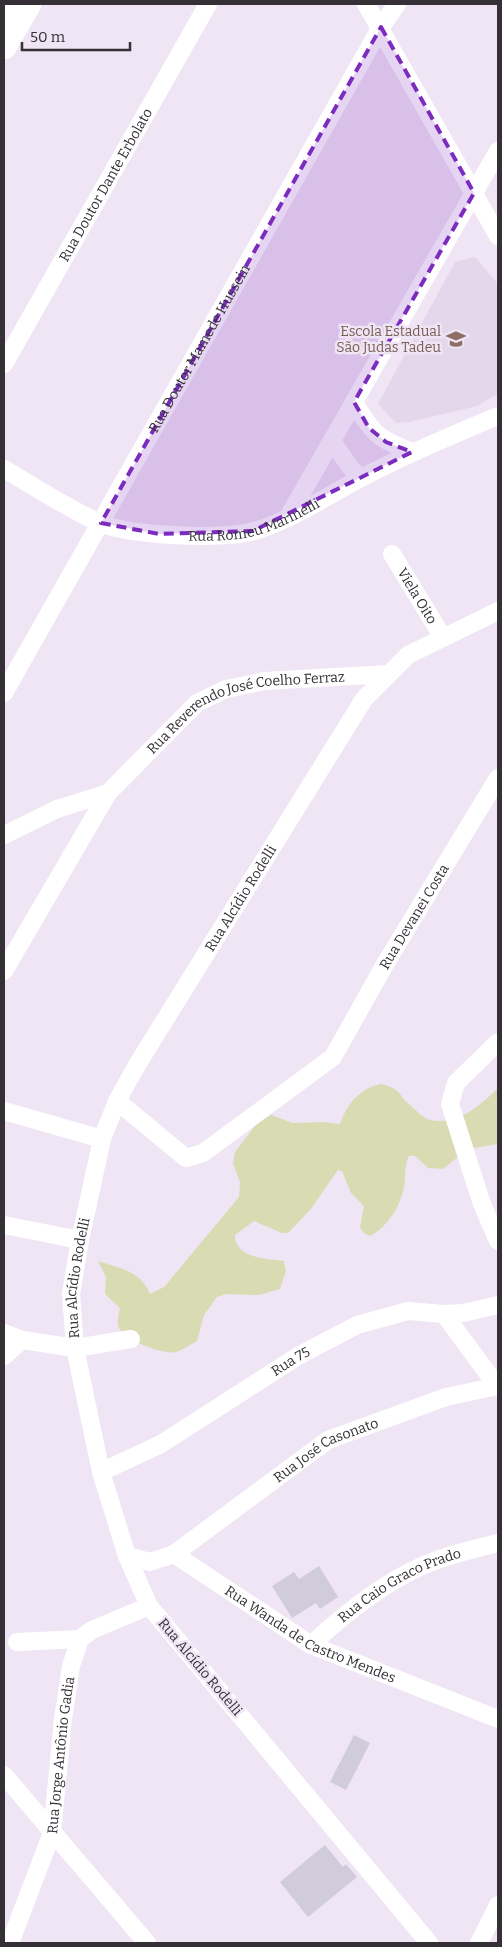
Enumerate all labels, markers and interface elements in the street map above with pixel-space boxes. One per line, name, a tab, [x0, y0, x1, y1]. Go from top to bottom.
scale bar	[22, 20, 130, 52]
text: 50 m	[30, 28, 66, 46]
street label: Rua Doutor Dante Erbolato	[55, 105, 156, 265]
street label: Rua Doutor Mamede Hussein	[145, 261, 253, 435]
place label: Escola Estadual São Judas Tadeu	[336, 323, 441, 356]
school or university icon: Escola Estadual São Judas Tadeu	[445, 328, 467, 350]
street label: Rua Romeu Marinelli	[188, 495, 322, 544]
street label: Viela Oito	[394, 565, 441, 627]
street label: Rua Reverendo José Coelho Ferraz	[143, 668, 345, 757]
street label: Rua Alcídio Rodelli	[201, 842, 280, 954]
street label: Rua Devanei Costa	[376, 861, 453, 972]
street label: Rua Alcídio Rodelli	[62, 1216, 93, 1339]
street label: Rua 75	[268, 1343, 313, 1380]
street label: Rua José Casonato	[270, 1414, 380, 1486]
street label: Rua Caio Graco Prado	[334, 1544, 463, 1626]
street label: Rua Wanda de Castro Mendes	[222, 1582, 398, 1686]
street label: Rua Alcídio Rodelli	[154, 1615, 246, 1719]
street label: Rua Jorge Antônio Gadia	[43, 1675, 78, 1835]

